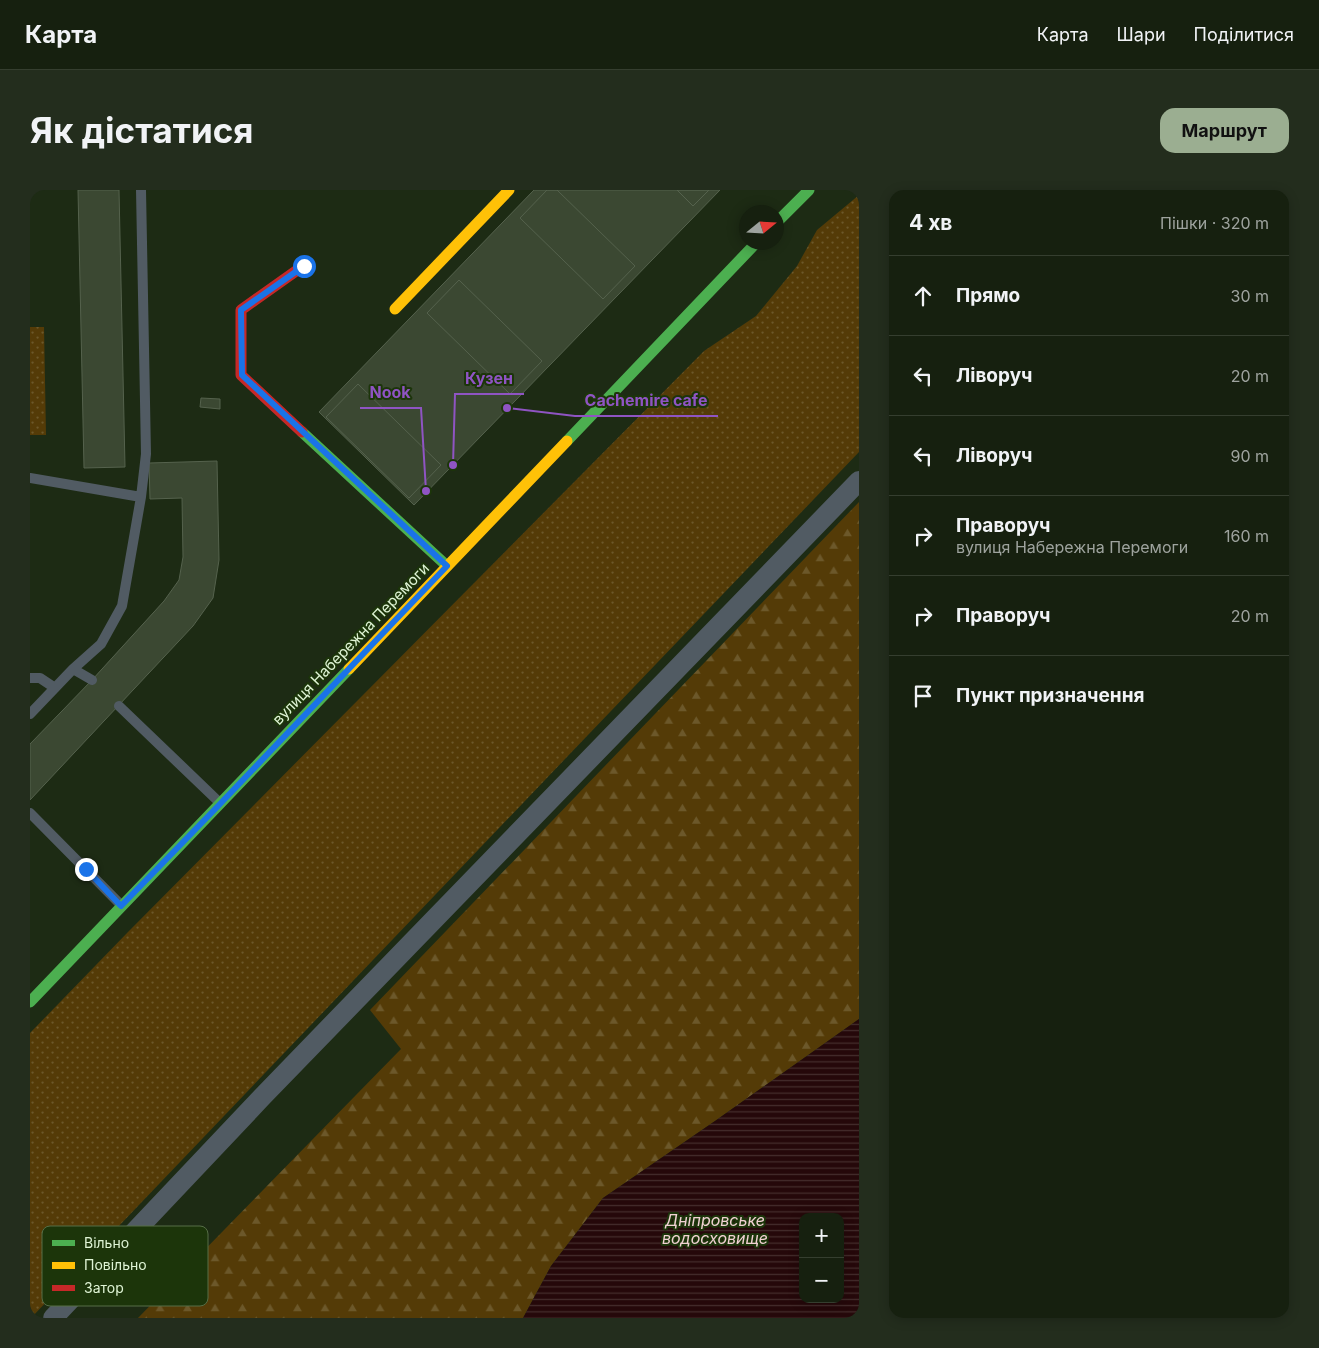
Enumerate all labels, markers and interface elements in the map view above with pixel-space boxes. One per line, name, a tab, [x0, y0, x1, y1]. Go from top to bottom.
text: Карта	[25, 20, 97, 49]
text: Карта	[1037, 24, 1089, 45]
text: Шари	[1117, 24, 1166, 45]
text: Поділитися	[1194, 24, 1294, 45]
button: Маршрут	[1160, 108, 1289, 153]
text: Як дістатися	[30, 109, 254, 151]
north arrow	[739, 205, 784, 250]
text: 4 хв	[909, 210, 952, 235]
text: Пішки · 320 m	[1160, 213, 1269, 233]
route start	[293, 255, 316, 278]
icon: ahead	[909, 282, 937, 310]
text: Прямо	[956, 284, 1020, 307]
text: 30 m	[1231, 286, 1269, 306]
icon: left	[909, 362, 937, 390]
callout: Кузен	[455, 363, 524, 394]
text: Ліворуч	[956, 364, 1032, 387]
text: 20 m	[1231, 366, 1269, 386]
text: Кузен	[465, 368, 513, 388]
callout: Nook	[360, 377, 421, 408]
text: Nook	[369, 382, 411, 402]
callout: Cachemire cafe	[575, 385, 718, 416]
text: Cachemire cafe	[585, 390, 707, 410]
icon: left	[909, 442, 937, 470]
text: Ліворуч	[956, 444, 1032, 467]
text: 90 m	[1230, 446, 1269, 466]
text: Праворуч	[956, 514, 1050, 537]
icon: right	[909, 522, 937, 550]
text: 160 m	[1224, 526, 1269, 546]
text: вулиця Набережна Перемоги	[956, 537, 1188, 557]
street label: вулиця Набережна Перемоги	[268, 559, 433, 729]
icon: right	[909, 602, 937, 630]
text: Праворуч	[956, 604, 1050, 627]
text: 20 m	[1231, 606, 1269, 626]
icon: arrive	[909, 682, 937, 710]
text: Пункт призначення	[956, 684, 1144, 707]
route end	[75, 858, 98, 881]
water label: Дніпровське водосховище	[662, 1210, 768, 1248]
map controls	[799, 1213, 844, 1303]
button: +	[799, 1213, 844, 1258]
legend	[42, 1226, 208, 1306]
text: Вільно	[84, 1234, 129, 1251]
text: Повільно	[84, 1256, 147, 1273]
button: −	[799, 1258, 844, 1303]
text: Затор	[84, 1279, 124, 1296]

